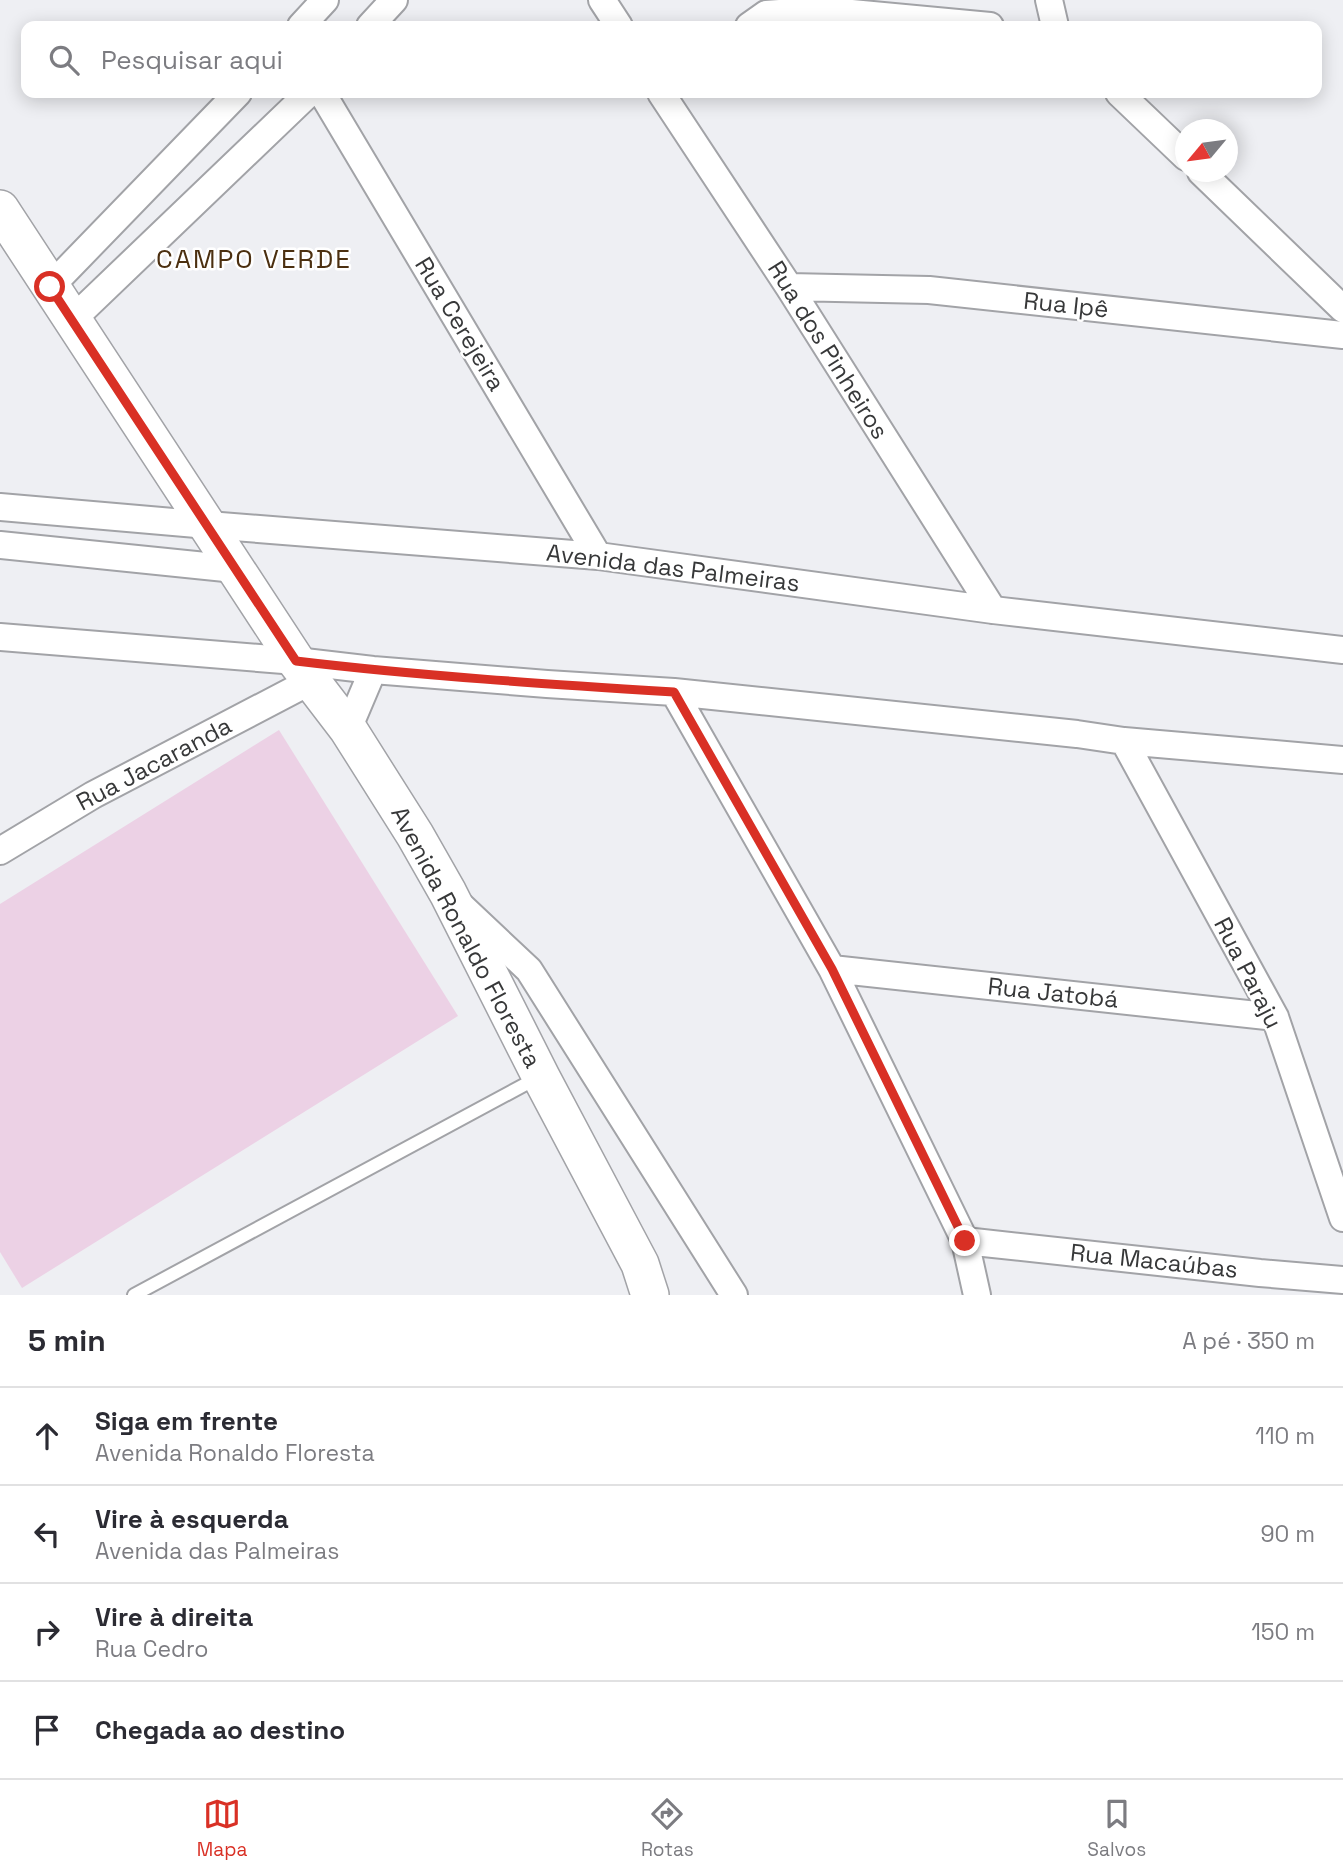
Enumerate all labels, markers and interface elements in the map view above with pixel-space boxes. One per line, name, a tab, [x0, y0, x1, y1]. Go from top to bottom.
search box	[21, 21, 1322, 98]
icon: search	[45, 41, 83, 79]
text: Pesquisar aqui	[101, 43, 283, 77]
north arrow	[1175, 119, 1238, 182]
district label: CAMPO VERDE	[156, 242, 352, 276]
street label: Rua Cerejeira	[408, 251, 513, 396]
street label: Rua dos Pinheiros	[761, 255, 896, 445]
route start	[34, 271, 65, 302]
street label: Rua Ipê	[1022, 285, 1110, 324]
street label: Avenida das Palmeiras	[545, 537, 801, 598]
street label: Rua Jacaranda	[71, 710, 237, 817]
street label: Avenida Ronaldo Floresta	[384, 801, 549, 1073]
street label: Rua Paraju	[1207, 912, 1290, 1034]
street label: Rua Jatobá	[986, 970, 1120, 1015]
route end	[949, 1225, 980, 1256]
street label: Rua Macaúbas	[1069, 1236, 1239, 1285]
text: 5 min	[28, 1321, 106, 1360]
text: A pé · 350 m	[1182, 1326, 1315, 1356]
text: Siga em frente	[95, 1404, 278, 1438]
icon: ahead	[28, 1417, 66, 1455]
text: 110 m	[1255, 1421, 1315, 1451]
text: Avenida Ronaldo Floresta	[95, 1438, 375, 1468]
text: Vire à esquerda	[95, 1502, 289, 1536]
icon: left	[28, 1515, 66, 1553]
text: 90 m	[1260, 1519, 1315, 1549]
text: Avenida das Palmeiras	[95, 1536, 339, 1566]
text: Vire à direita	[95, 1600, 253, 1634]
icon: right	[28, 1613, 66, 1651]
text: 150 m	[1251, 1617, 1315, 1647]
text: Rua Cedro	[95, 1634, 208, 1664]
icon: arrive	[28, 1711, 66, 1749]
text: Chegada ao destino	[95, 1713, 345, 1747]
tab: Mapa	[197, 1795, 247, 1862]
tab: Rotas	[641, 1795, 694, 1862]
tab: Salvos	[1087, 1795, 1146, 1862]

